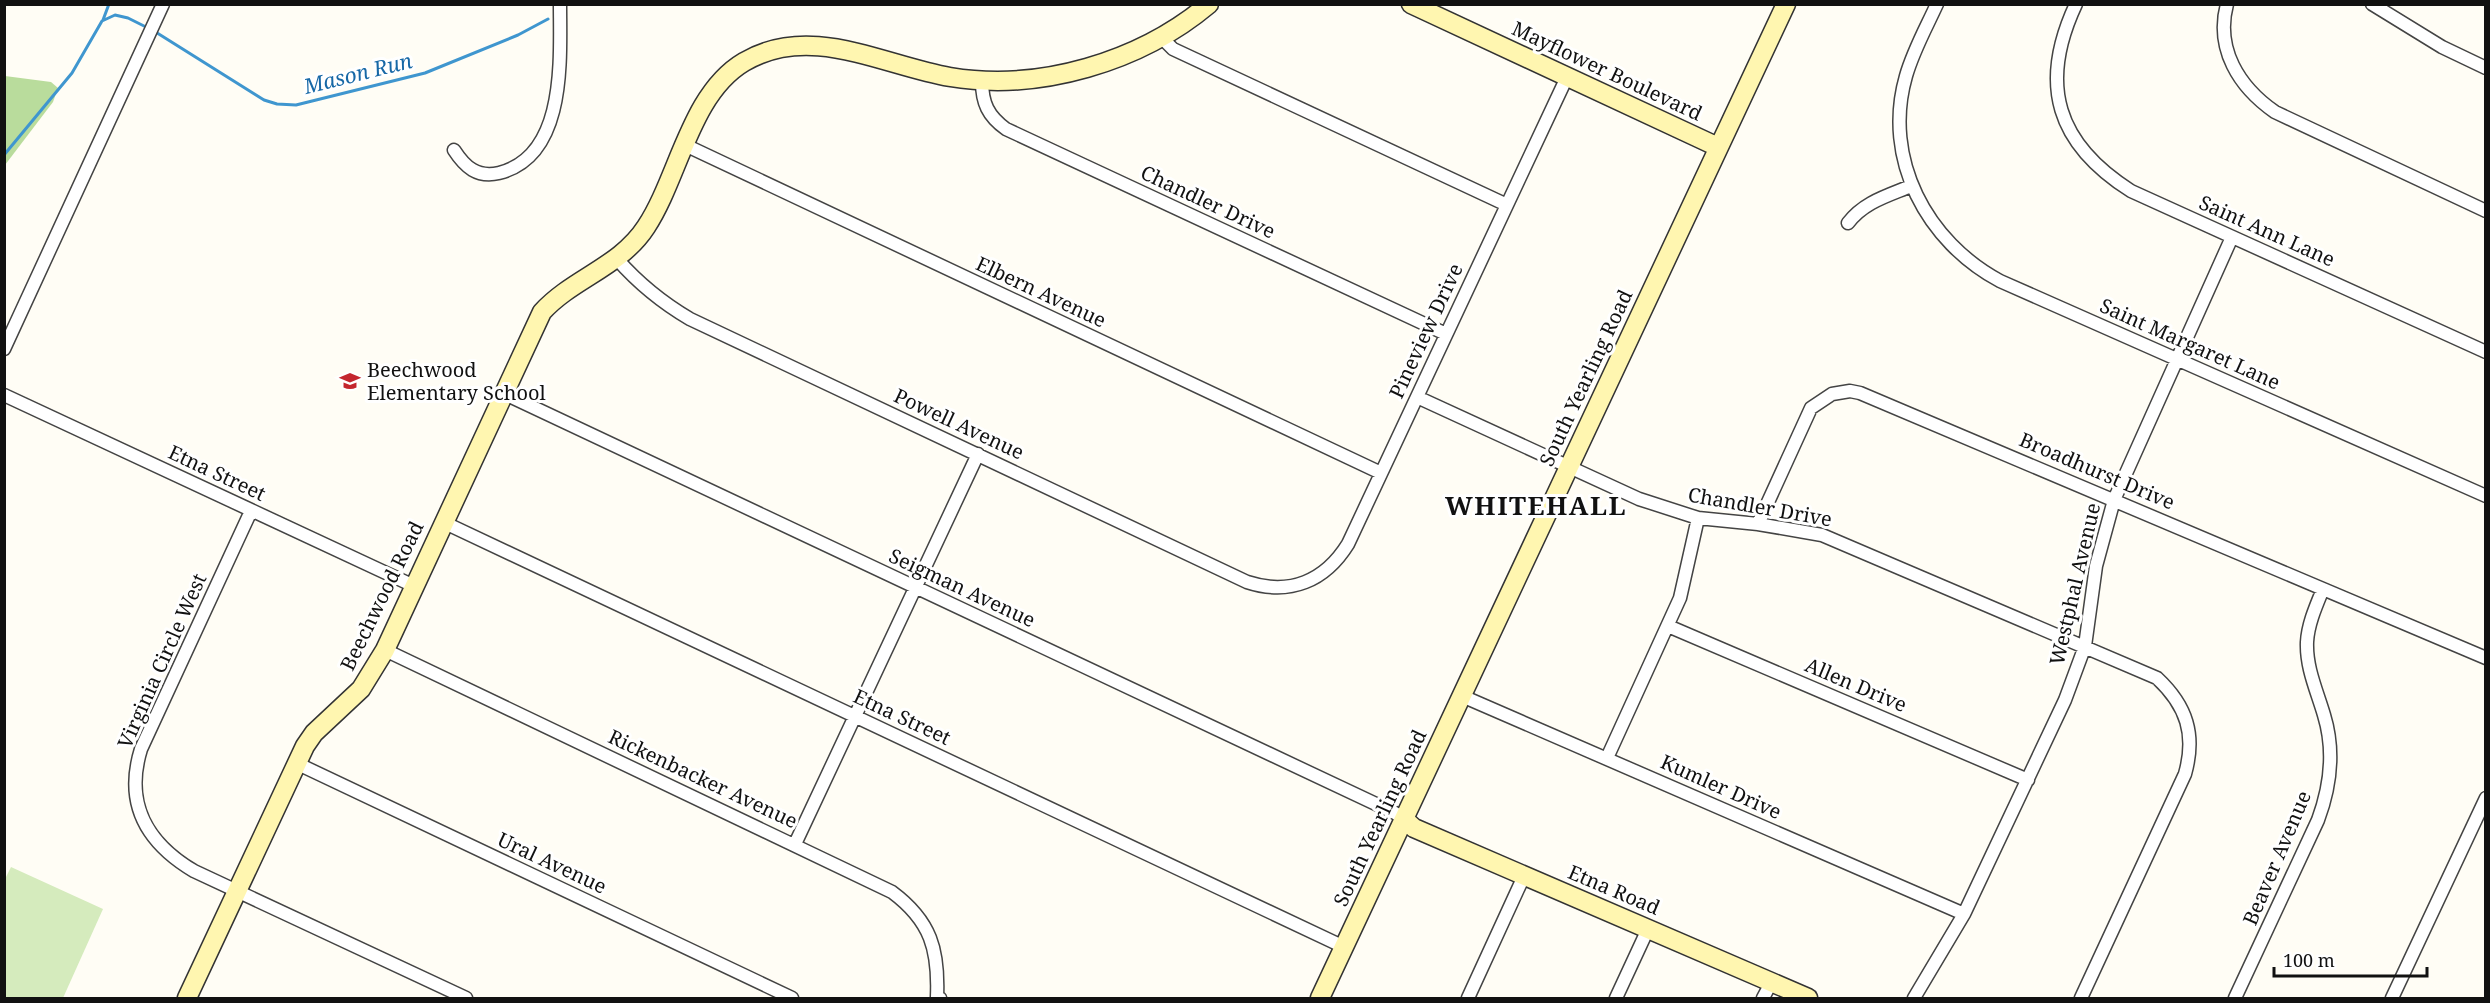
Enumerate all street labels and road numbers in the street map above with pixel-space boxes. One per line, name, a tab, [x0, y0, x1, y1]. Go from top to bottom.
street label: Mayflower Boulevard	[1508, 15, 1707, 127]
street label: Chandler Drive	[1137, 159, 1280, 245]
street label: Saint Ann Lane	[2195, 188, 2339, 273]
street label: Elbern Avenue	[972, 250, 1111, 334]
street label: Pineview Drive	[1382, 259, 1469, 403]
street label: South Yearling Road	[1533, 285, 1638, 471]
street label: Saint Margaret Lane	[2096, 292, 2285, 395]
street label: Powell Avenue	[890, 382, 1029, 466]
street label: Broadhurst Drive	[2015, 426, 2179, 515]
street label: Etna Street	[164, 438, 270, 507]
street label: Chandler Drive	[1686, 481, 1834, 532]
street label: Westphal Avenue	[2043, 500, 2106, 668]
street label: Beechwood Road	[334, 517, 429, 675]
street label: Seigman Avenue	[885, 542, 1040, 633]
street label: Virginia Circle West	[111, 569, 212, 753]
street label: Allen Drive	[1801, 651, 1911, 718]
street label: Etna Street	[849, 682, 955, 751]
street label: Rickenbacker Avenue	[604, 723, 802, 834]
street label: South Yearling Road	[1327, 725, 1432, 911]
street label: Kumler Drive	[1657, 748, 1786, 825]
street label: Beaver Avenue	[2236, 787, 2317, 929]
street label: Ural Avenue	[493, 825, 611, 900]
street label: Etna Road	[1564, 858, 1664, 921]

